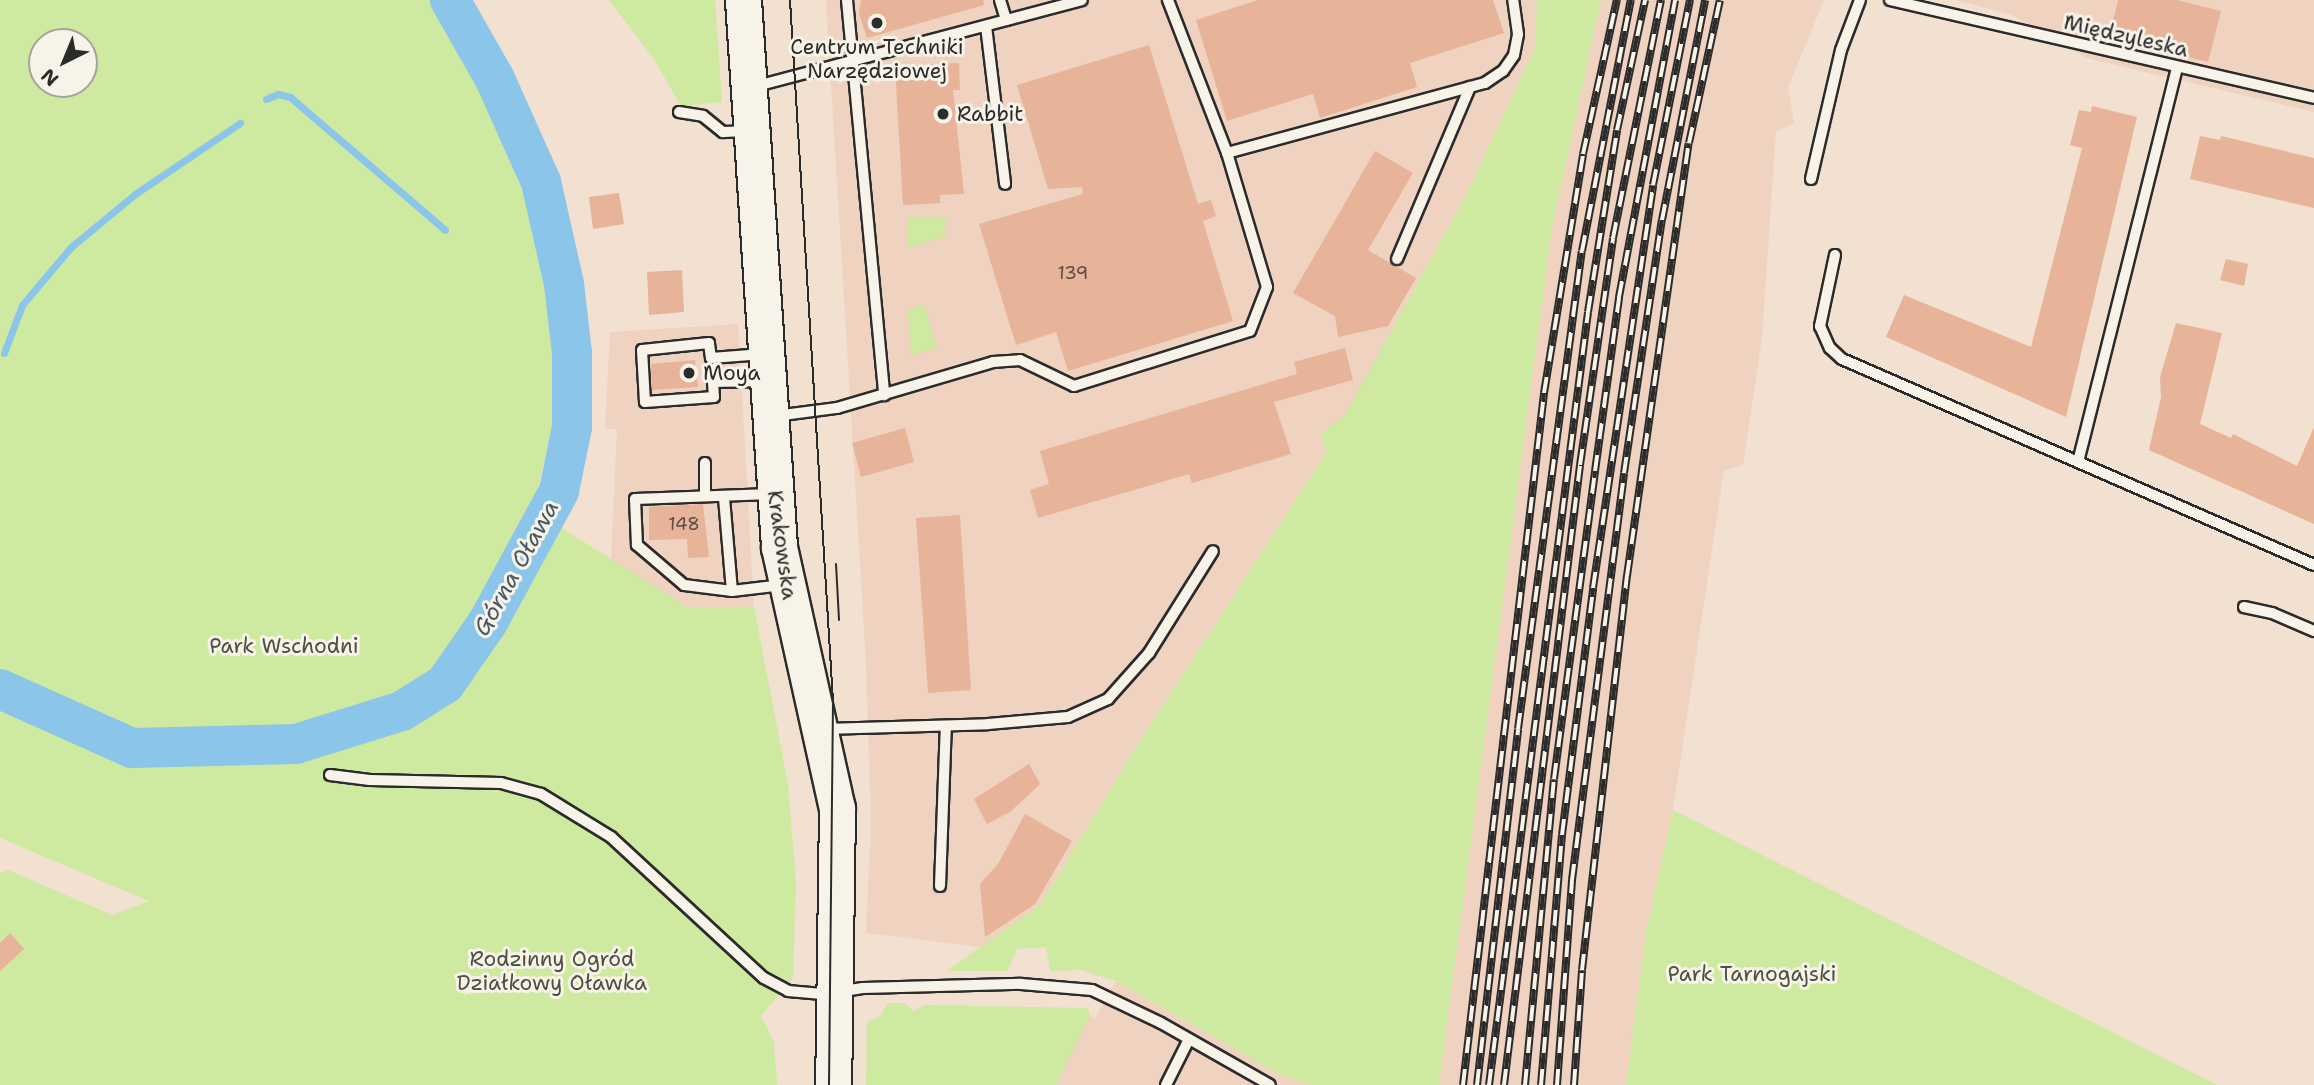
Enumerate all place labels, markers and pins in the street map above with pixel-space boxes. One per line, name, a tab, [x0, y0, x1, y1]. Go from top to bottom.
marker: Centrum Techniki Narzędziowej	[869, 15, 885, 31]
place label: Centrum Techniki Narzędziowej	[790, 34, 964, 84]
place label: Rabbit	[957, 101, 1023, 127]
marker: Rabbit	[935, 106, 951, 122]
place label: Moya	[703, 360, 761, 386]
marker: Moya	[681, 365, 697, 381]

